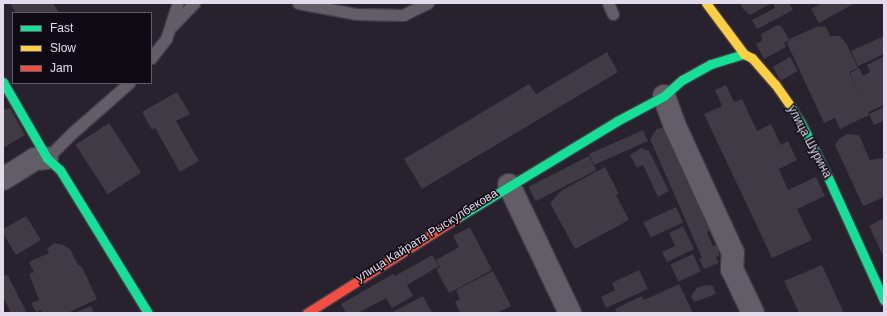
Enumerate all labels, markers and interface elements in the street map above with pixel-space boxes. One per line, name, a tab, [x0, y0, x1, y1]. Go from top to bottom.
legend	[12, 12, 152, 84]
text: Fast	[50, 21, 73, 35]
text: Slow	[50, 41, 76, 55]
text: Jam	[50, 61, 73, 75]
street label: улица Шурина	[784, 103, 834, 181]
street label: улица Кайрата Рыскулбекова	[354, 186, 500, 286]

